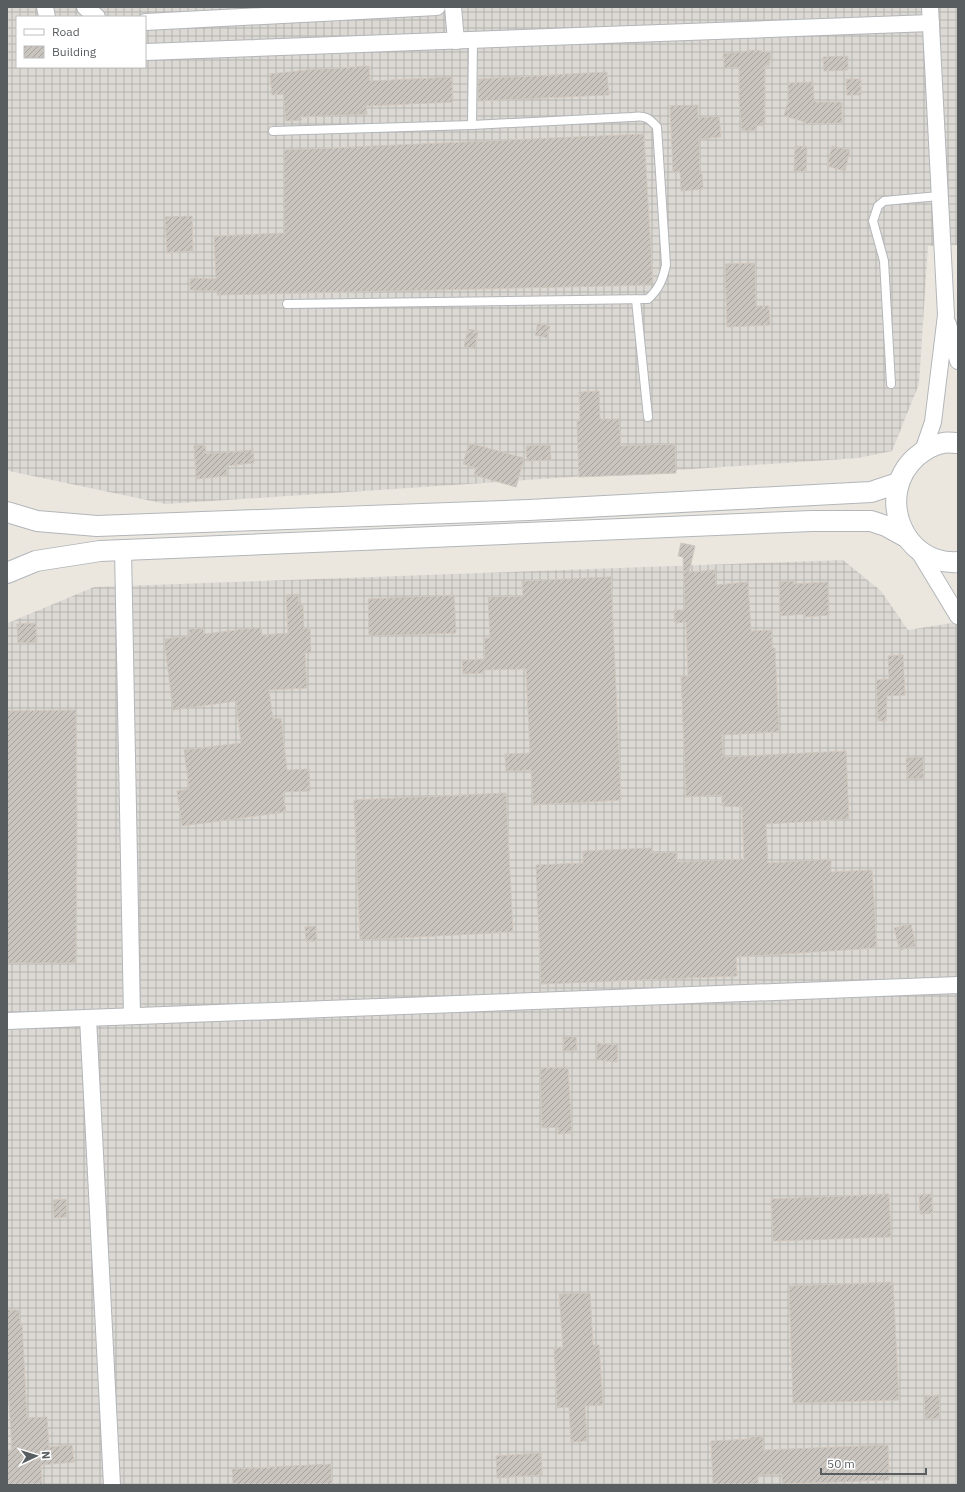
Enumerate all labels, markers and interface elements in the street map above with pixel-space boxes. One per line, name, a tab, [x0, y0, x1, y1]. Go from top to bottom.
legend	[16, 16, 146, 68]
text: Road	[52, 24, 80, 39]
text: Building	[52, 44, 97, 59]
north arrow	[16, 1436, 56, 1476]
scale bar	[821, 1450, 926, 1476]
text: N	[39, 1451, 53, 1460]
text: 50 m	[827, 1456, 855, 1471]

